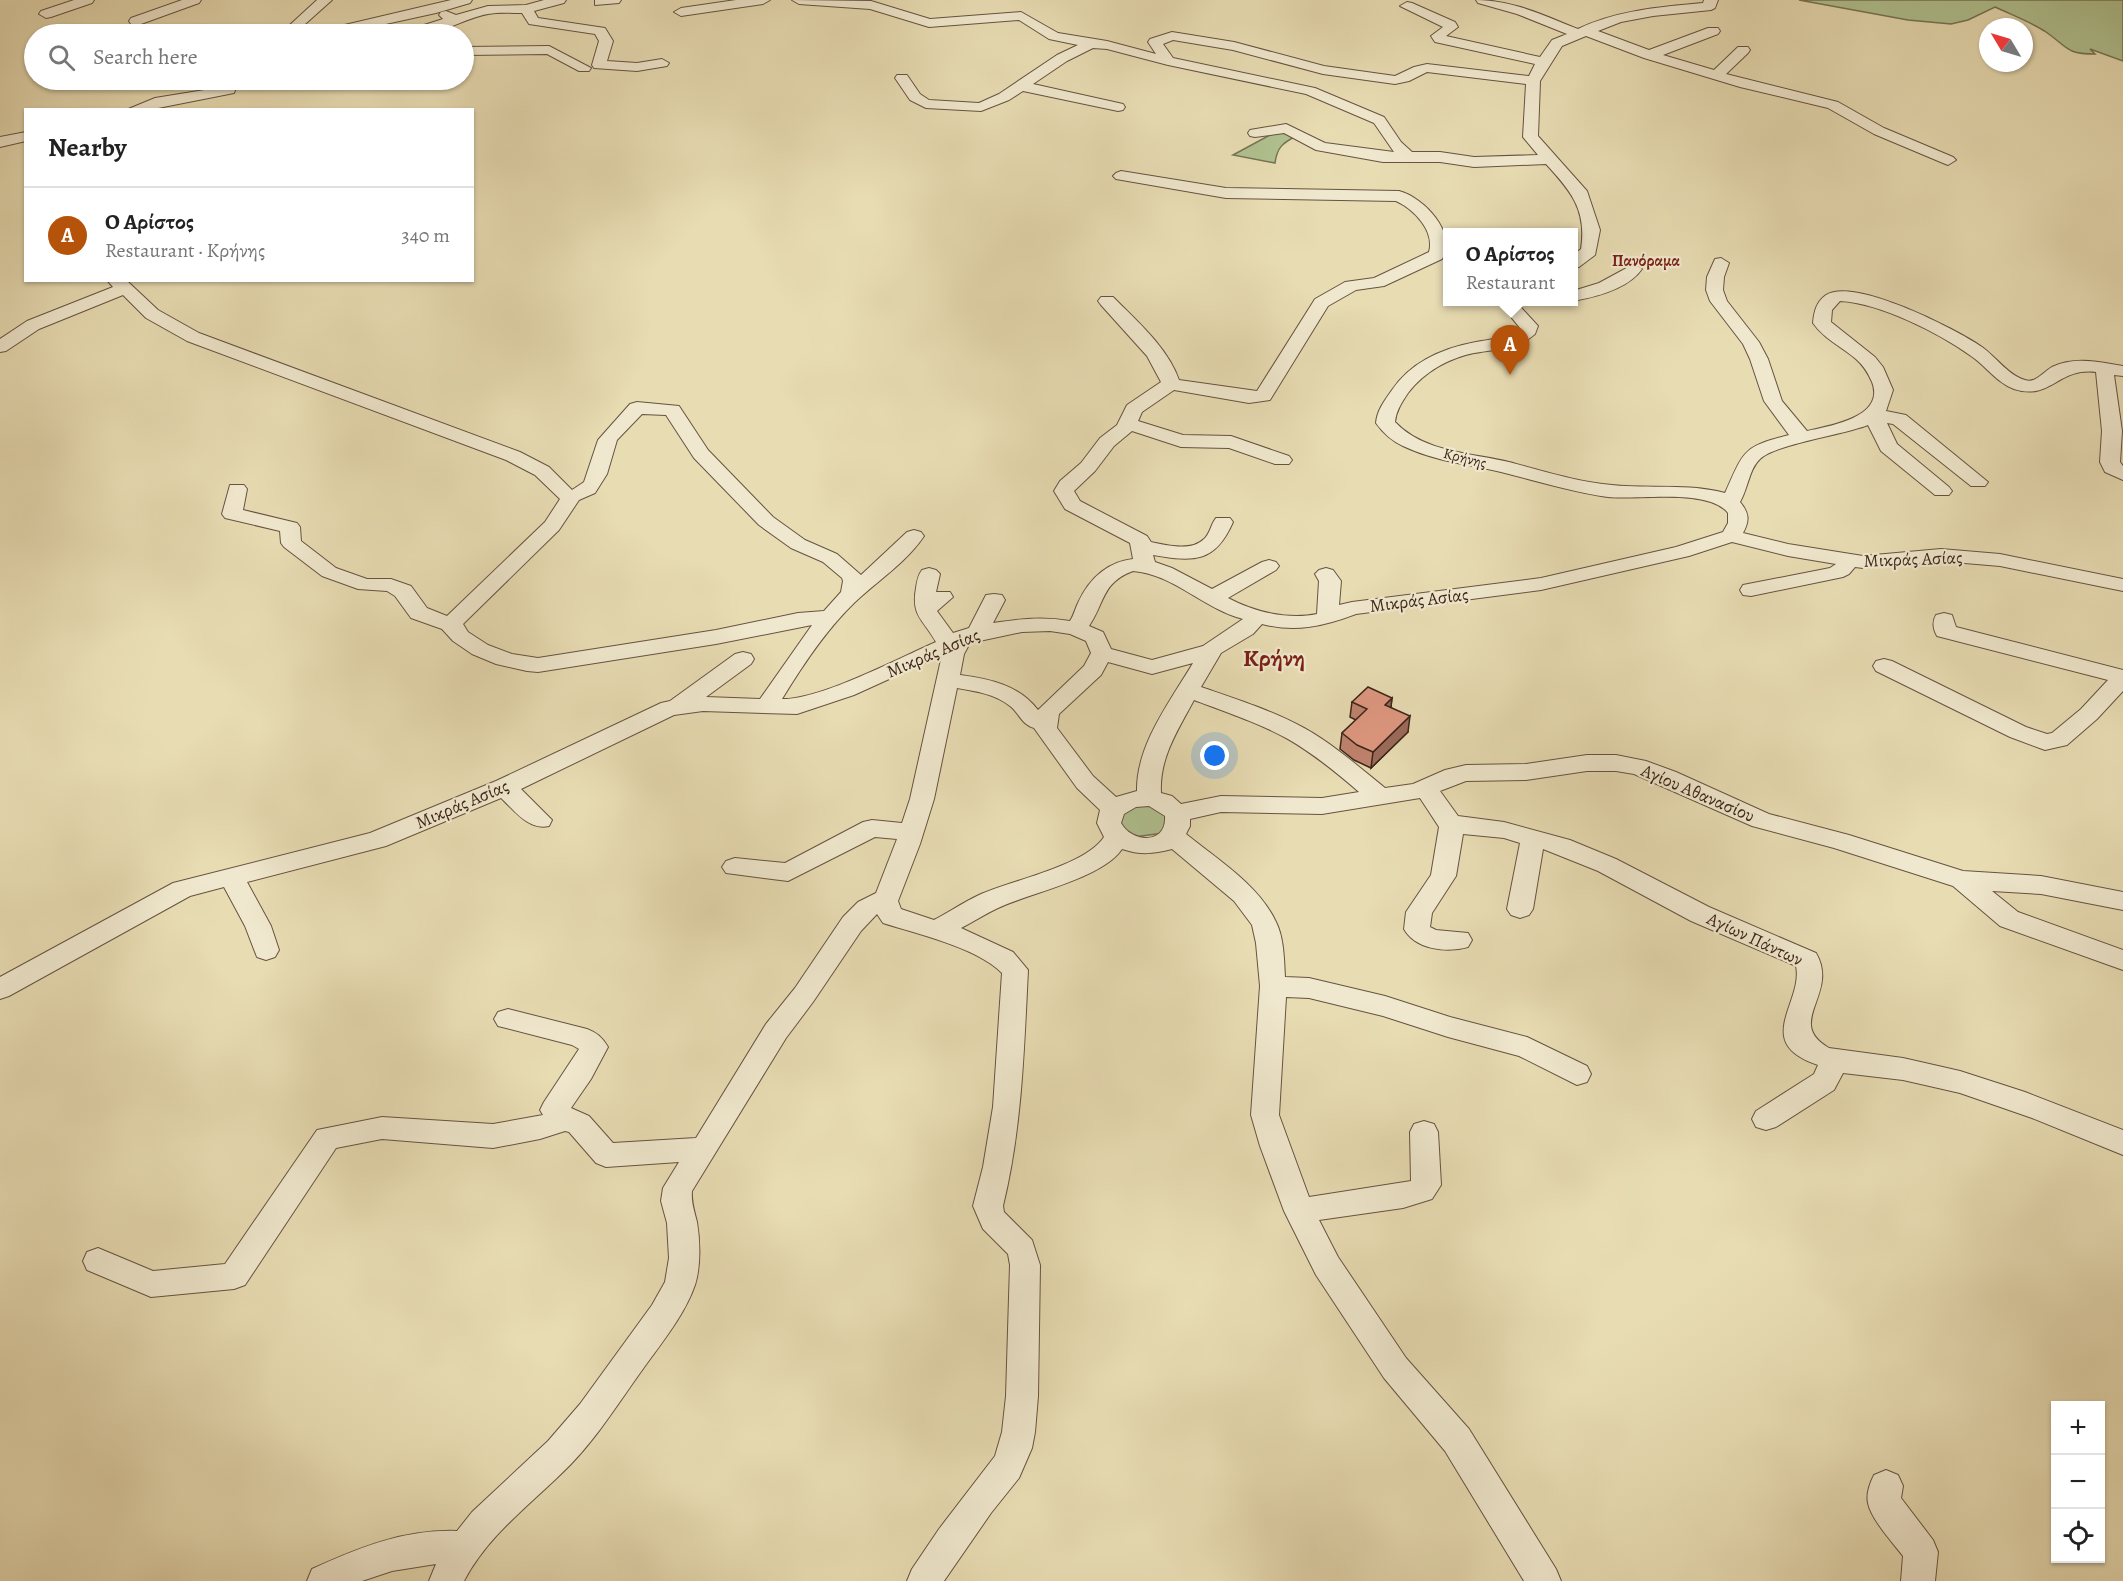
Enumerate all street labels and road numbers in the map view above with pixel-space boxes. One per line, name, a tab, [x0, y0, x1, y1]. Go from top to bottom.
street label: Κρήνης	[1441, 443, 1489, 473]
street label: Μικράς Ασίας	[1863, 545, 1963, 573]
street label: Μικράς Ασίας	[1368, 582, 1470, 618]
street label: Μικράς Ασίας	[883, 623, 983, 683]
street label: Αγίου Αθανασίου	[1637, 758, 1758, 828]
street label: Μικράς Ασίας	[412, 774, 512, 834]
street label: Αγίων Πάντων	[1702, 906, 1807, 972]

